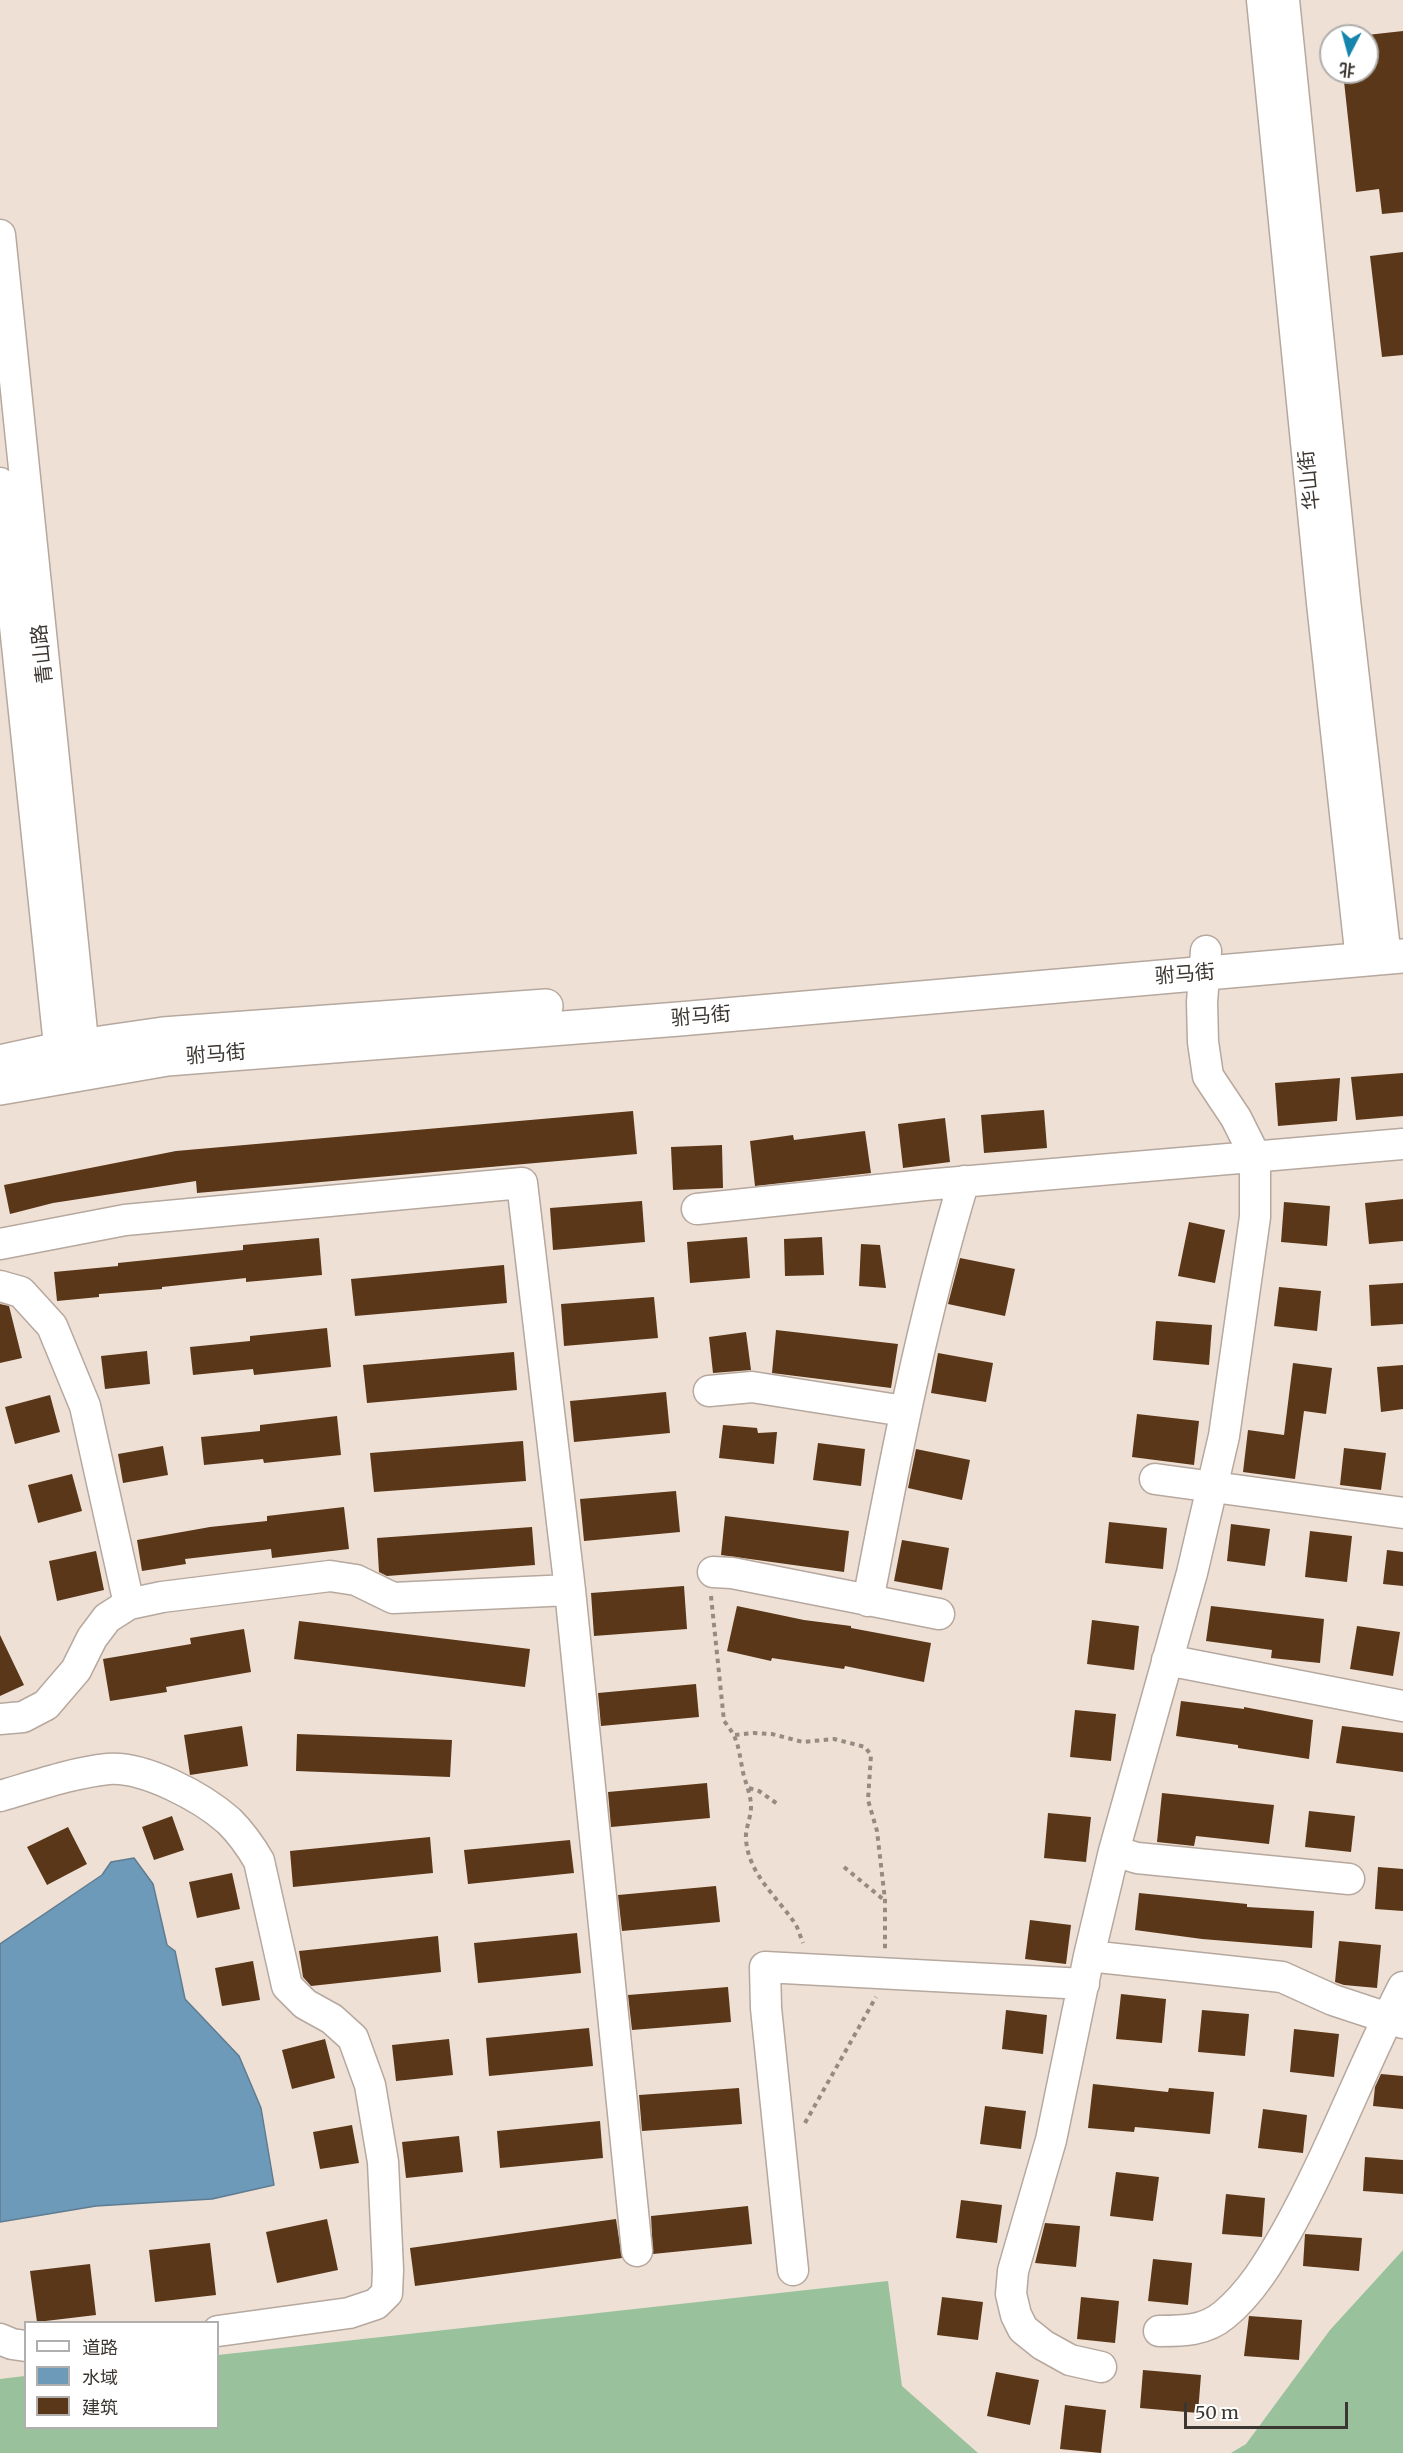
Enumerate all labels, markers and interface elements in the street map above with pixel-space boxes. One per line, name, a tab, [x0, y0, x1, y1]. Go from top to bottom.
north arrow	[1319, 24, 1379, 84]
text: 北	[1338, 59, 1356, 81]
street label: 华山街	[1295, 449, 1325, 511]
street label: 青山路	[28, 623, 58, 685]
street label: 驸马街	[1154, 960, 1216, 990]
street label: 驸马街	[670, 1002, 732, 1032]
street label: 驸马街	[185, 1040, 247, 1070]
legend	[24, 2321, 219, 2429]
text: 道路	[82, 2336, 118, 2359]
text: 水域	[82, 2366, 118, 2389]
scale bar	[1187, 2390, 1350, 2428]
text: 建筑	[82, 2396, 118, 2419]
text: 50 m	[1195, 2401, 1239, 2424]

